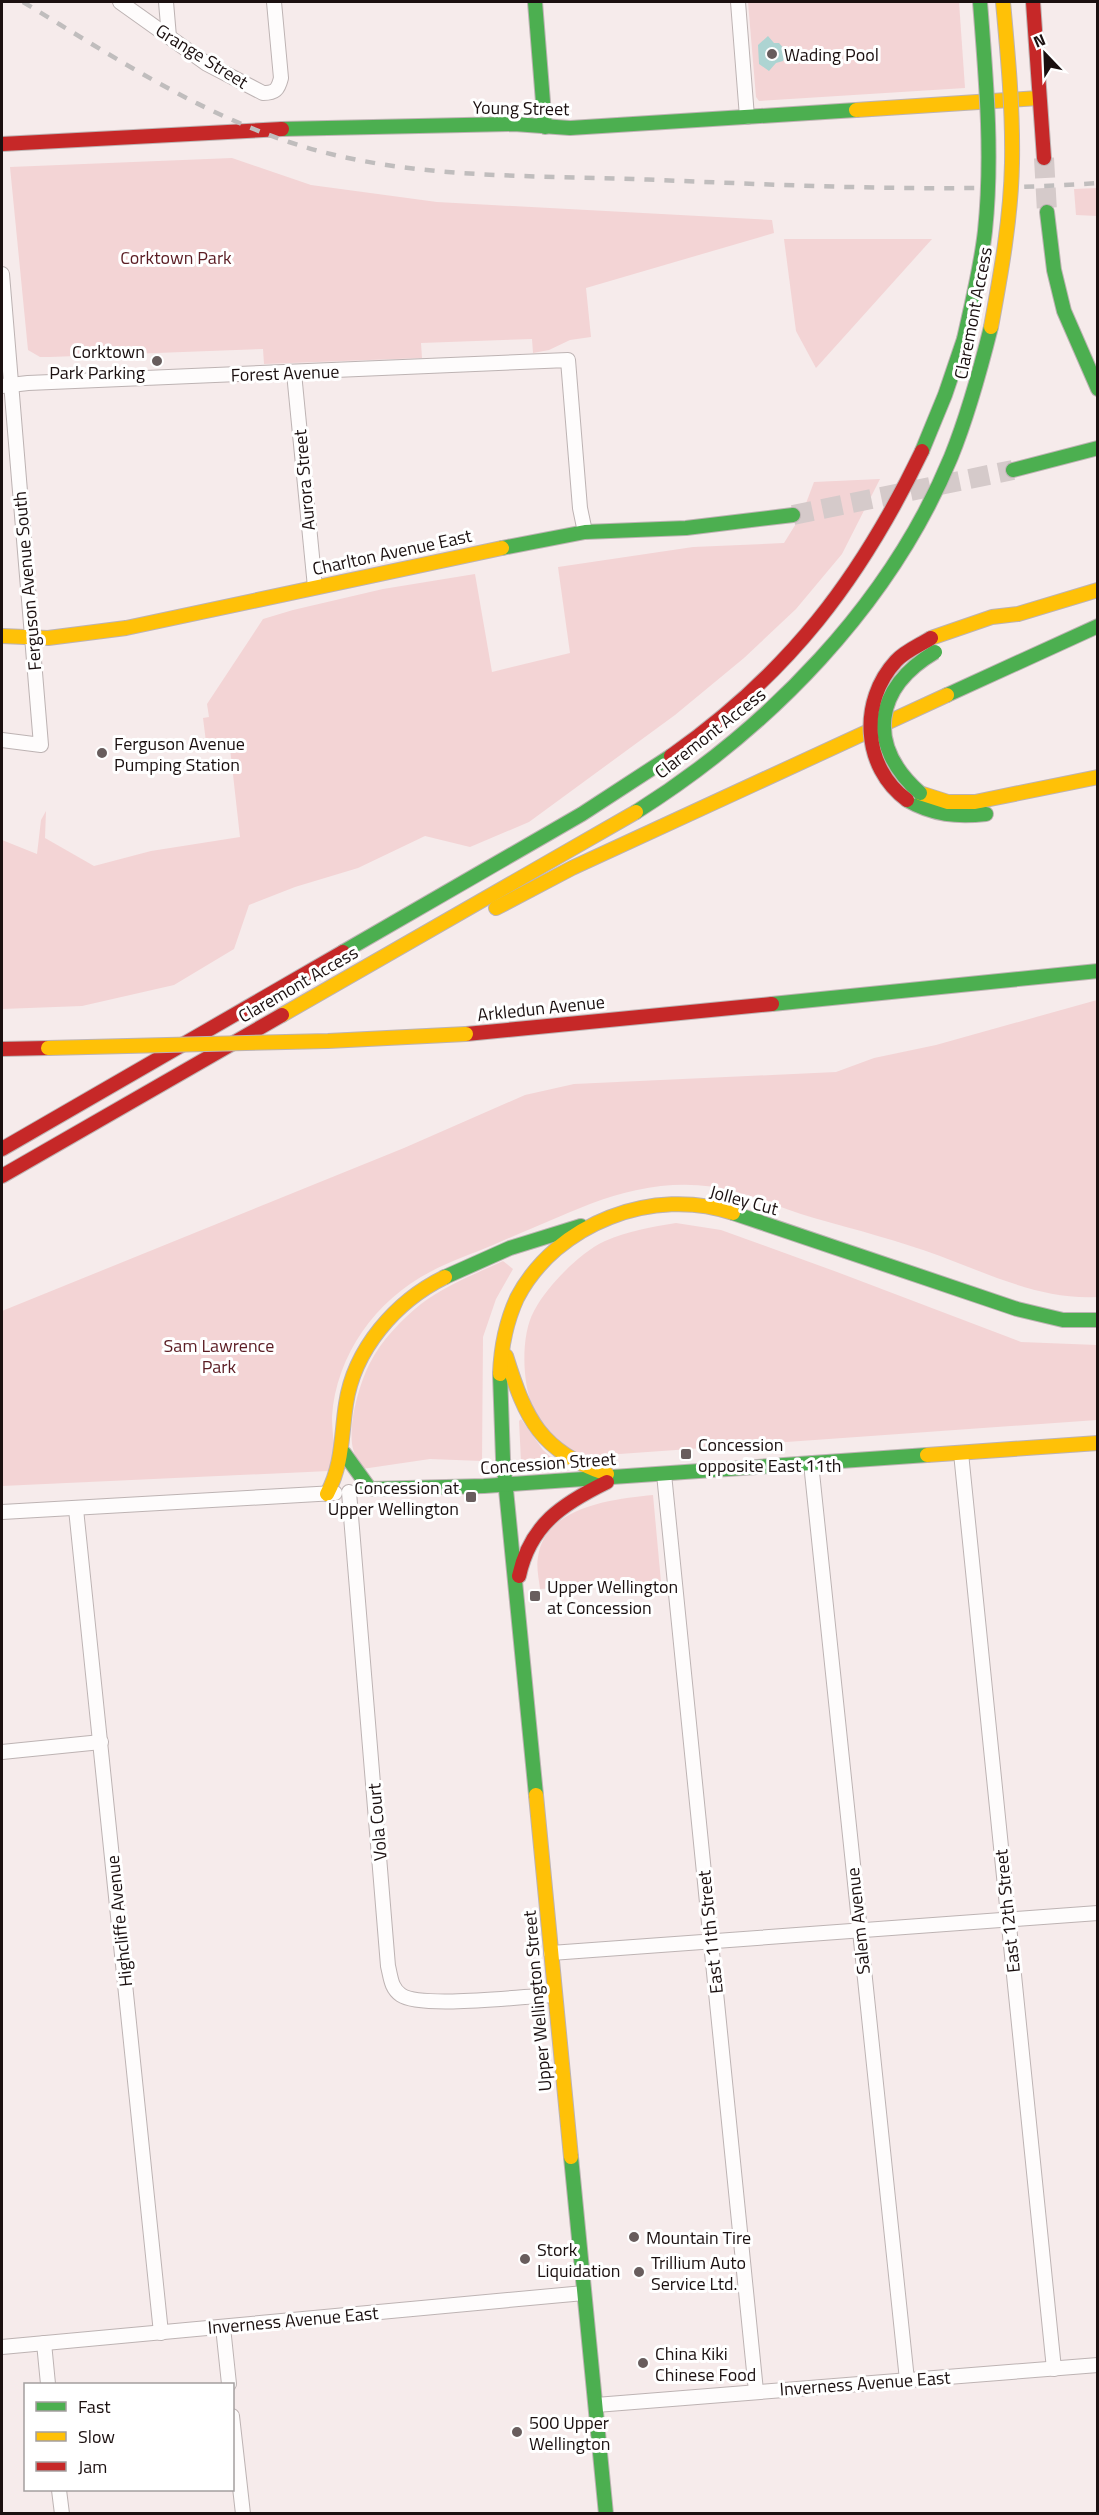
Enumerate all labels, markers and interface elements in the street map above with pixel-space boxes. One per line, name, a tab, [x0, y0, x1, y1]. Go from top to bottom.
street label: Grange Street	[150, 17, 254, 96]
north arrow	[1015, 24, 1075, 84]
text: N	[1029, 27, 1049, 53]
place label: Wading Pool	[784, 41, 879, 68]
marker: Wading Pool	[765, 47, 779, 61]
street label: Young Street	[472, 94, 570, 122]
park label: Corktown Park	[120, 244, 232, 271]
street label: Claremont Access	[947, 244, 999, 382]
place label: Corktown Park Parking	[49, 338, 145, 386]
marker: Corktown Park Parking	[150, 354, 164, 368]
street label: Forest Avenue	[230, 358, 340, 388]
street label: Aurora Street	[286, 428, 322, 532]
street label: Ferguson Avenue South	[6, 490, 48, 672]
street label: Charlton Avenue East	[310, 522, 475, 582]
street label: Claremont Access	[649, 681, 771, 785]
place label: Ferguson Avenue Pumping Station	[114, 730, 245, 778]
marker: Ferguson Avenue Pumping Station	[95, 746, 109, 760]
street label: Claremont Access	[233, 939, 363, 1029]
street label: Arkledun Avenue	[476, 988, 606, 1028]
street label: Jolley Cut	[707, 1178, 782, 1222]
park label: Sam Lawrence Park	[164, 1332, 274, 1380]
place label: Concession opposite East 11th	[698, 1431, 841, 1479]
street label: Concession Street	[479, 1445, 617, 1481]
marker: Concession opposite East 11th	[679, 1447, 693, 1461]
place label: Concession at Upper Wellington	[328, 1474, 460, 1522]
marker: Concession at Upper Wellington	[464, 1490, 478, 1504]
place label: Upper Wellington at Concession	[547, 1573, 678, 1621]
marker: Upper Wellington at Concession	[528, 1589, 542, 1603]
street label: Vola Court	[360, 1781, 394, 1862]
street label: East 12th Street	[987, 1847, 1027, 1974]
street label: Highcliffe Avenue	[99, 1854, 139, 1988]
street label: Salem Avenue	[839, 1866, 877, 1976]
street label: East 11th Street	[690, 1868, 730, 1995]
street label: Upper Wellington Street	[516, 1909, 558, 2093]
place label: Mountain Tire	[646, 2224, 751, 2251]
marker: Mountain Tire	[627, 2230, 641, 2244]
place label: Stork Liquidation	[537, 2236, 621, 2284]
place label: Trillium Auto Service Ltd.	[651, 2249, 746, 2297]
marker: Stork Liquidation	[518, 2252, 532, 2266]
marker: Trillium Auto Service Ltd.	[632, 2265, 646, 2279]
street label: Inverness Avenue East	[207, 2299, 380, 2341]
place label: China Kiki Chinese Food	[655, 2340, 756, 2388]
marker: China Kiki Chinese Food	[636, 2356, 650, 2370]
street label: Inverness Avenue East	[779, 2364, 952, 2402]
legend	[24, 2383, 234, 2491]
text: Fast	[78, 2393, 111, 2420]
place label: 500 Upper Wellington	[529, 2409, 610, 2457]
text: Slow	[78, 2423, 115, 2450]
marker: 500 Upper Wellington	[510, 2425, 524, 2439]
text: Jam	[78, 2453, 107, 2480]

